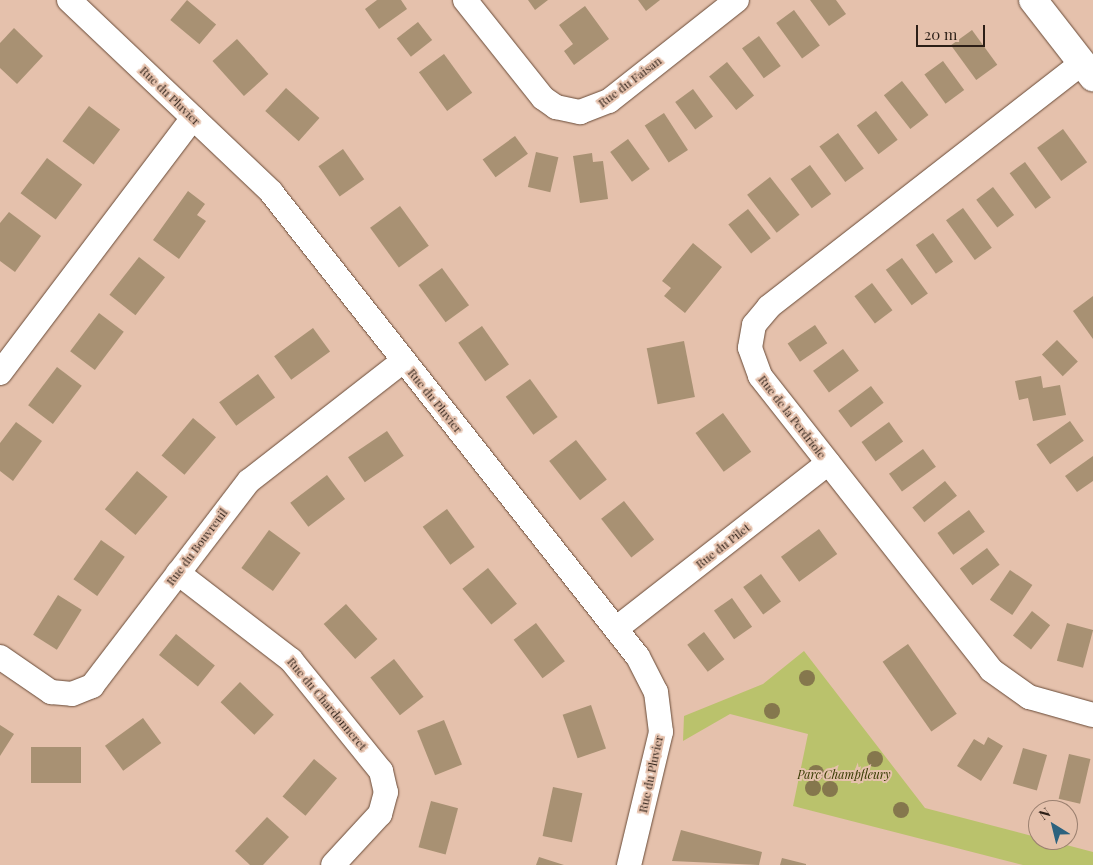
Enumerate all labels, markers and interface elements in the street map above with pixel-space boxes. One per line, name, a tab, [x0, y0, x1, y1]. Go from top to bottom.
scale bar	[918, 15, 987, 47]
text: 20 m	[924, 24, 957, 44]
street label: Rue du Faisan	[596, 54, 664, 110]
street label: Rue du Pluvier	[137, 63, 203, 129]
street label: Rue du Pluvier	[405, 366, 465, 436]
street label: Rue de la Perdriole	[755, 372, 829, 462]
street label: Rue du Bouvreuil	[163, 506, 231, 588]
street label: Rue du Pilet	[693, 520, 753, 572]
street label: Rue du Chardonneret	[284, 655, 370, 753]
street label: Rue du Pluvier	[636, 734, 666, 814]
park label: Parc Champfleury	[797, 768, 891, 782]
north arrow	[1028, 800, 1078, 850]
text: N	[1035, 803, 1054, 824]

